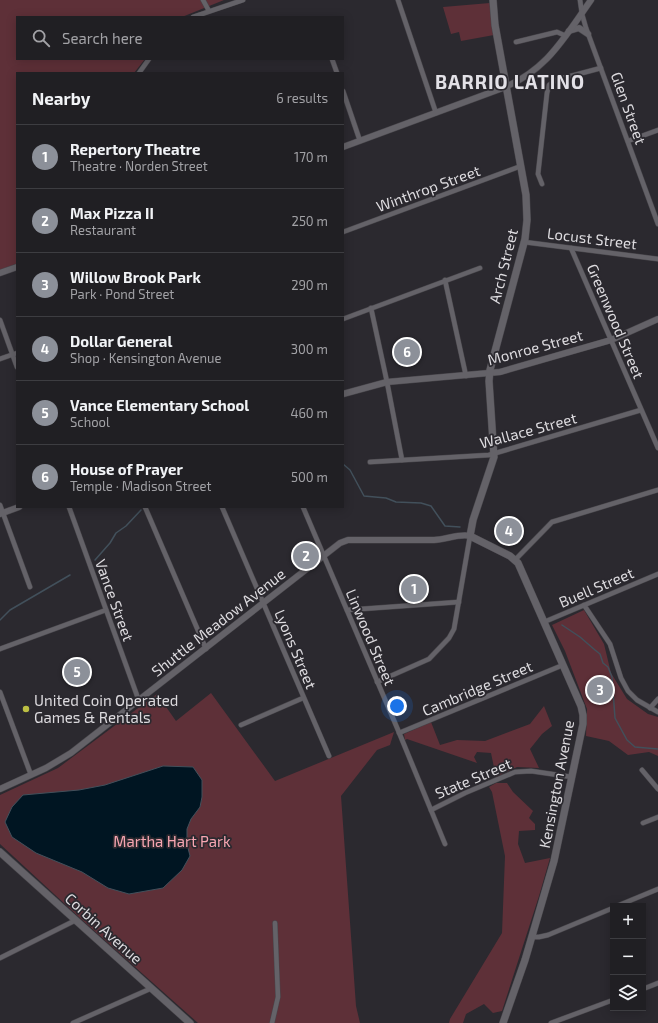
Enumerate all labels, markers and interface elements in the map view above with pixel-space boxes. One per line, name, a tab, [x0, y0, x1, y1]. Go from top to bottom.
search box	[16, 16, 344, 60]
icon: search	[30, 27, 52, 49]
text: Search here	[62, 29, 143, 47]
street label: Glen Street	[608, 69, 650, 147]
district label: BARRIO LATINO	[435, 70, 585, 93]
text: Nearby	[32, 88, 90, 108]
text: 6 results	[276, 90, 328, 106]
text: Repertory Theatre	[70, 140, 200, 158]
text: 1	[42, 149, 48, 165]
text: 170 m	[294, 149, 328, 165]
text: Theatre · Norden Street	[70, 158, 208, 174]
street label: Winthrop Street	[374, 161, 483, 215]
text: Max Pizza II	[70, 204, 154, 222]
text: 2	[41, 213, 49, 229]
text: 250 m	[292, 213, 328, 229]
text: Restaurant	[70, 222, 136, 238]
street label: Locust Street	[546, 224, 638, 252]
street label: Arch Street	[485, 227, 521, 305]
street label: Greenwood Street	[584, 261, 648, 381]
text: Willow Brook Park	[70, 268, 201, 286]
text: 3	[41, 277, 49, 293]
text: 290 m	[291, 277, 328, 293]
text: Park · Pond Street	[70, 286, 174, 302]
street label: Monroe Street	[485, 326, 585, 368]
text: Dollar General	[70, 332, 172, 350]
pin: 6	[394, 337, 420, 367]
text: 4	[41, 341, 49, 357]
text: 300 m	[291, 341, 328, 357]
text: Shop · Kensington Avenue	[70, 350, 221, 366]
text: Vance Elementary School	[70, 396, 249, 414]
text: 5	[41, 405, 49, 421]
text: 460 m	[290, 405, 328, 421]
street label: Wallace Street	[478, 408, 579, 452]
text: School	[70, 414, 110, 430]
text: House of Prayer	[70, 460, 183, 478]
text: 6	[41, 469, 49, 485]
text: 500 m	[291, 469, 328, 485]
text: Temple · Madison Street	[70, 478, 212, 494]
pin: 4	[496, 516, 522, 546]
pin: 2	[293, 541, 319, 571]
street label: Vance Street	[92, 557, 138, 644]
street label: Buell Street	[556, 563, 636, 611]
street label: Shuttle Meadow Avenue	[148, 564, 288, 680]
pin: 1	[401, 574, 427, 604]
street label: Linwood Street	[343, 586, 400, 688]
street label: Lyons Street	[271, 607, 321, 692]
pin: 5	[64, 657, 90, 687]
street label: Cambridge Street	[419, 657, 535, 719]
pin: 3	[587, 675, 613, 705]
place label: United Coin Operated Games & Rentals	[34, 691, 178, 726]
your location	[387, 696, 407, 716]
marker: United Coin Operated Games & Rentals	[21, 704, 31, 714]
street label: Kensington Avenue	[535, 718, 577, 850]
street label: State Street	[432, 754, 514, 802]
park label: Martha Hart Park	[113, 832, 231, 850]
street label: Corbin Avenue	[62, 889, 146, 967]
map controls	[610, 903, 646, 1011]
button: +	[610, 903, 646, 939]
button: −	[610, 939, 646, 975]
button: layers	[610, 975, 646, 1011]

